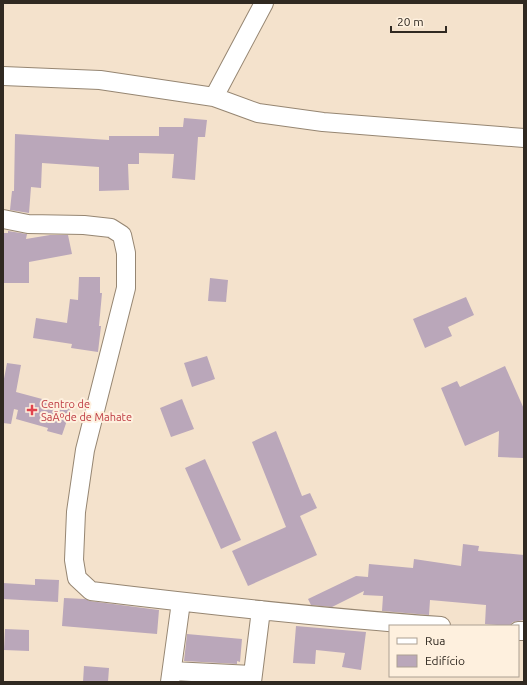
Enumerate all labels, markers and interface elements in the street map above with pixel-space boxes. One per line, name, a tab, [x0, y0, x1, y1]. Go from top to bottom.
scale bar	[391, 8, 446, 34]
text: 20 m	[397, 15, 424, 28]
place label: Centro de SaÃºde de Mahate	[41, 398, 132, 423]
marker: Centro de SaÃºde de Mahate	[26, 404, 38, 416]
legend	[389, 625, 519, 677]
text: Rua	[425, 634, 446, 647]
text: Edifício	[425, 654, 465, 667]

